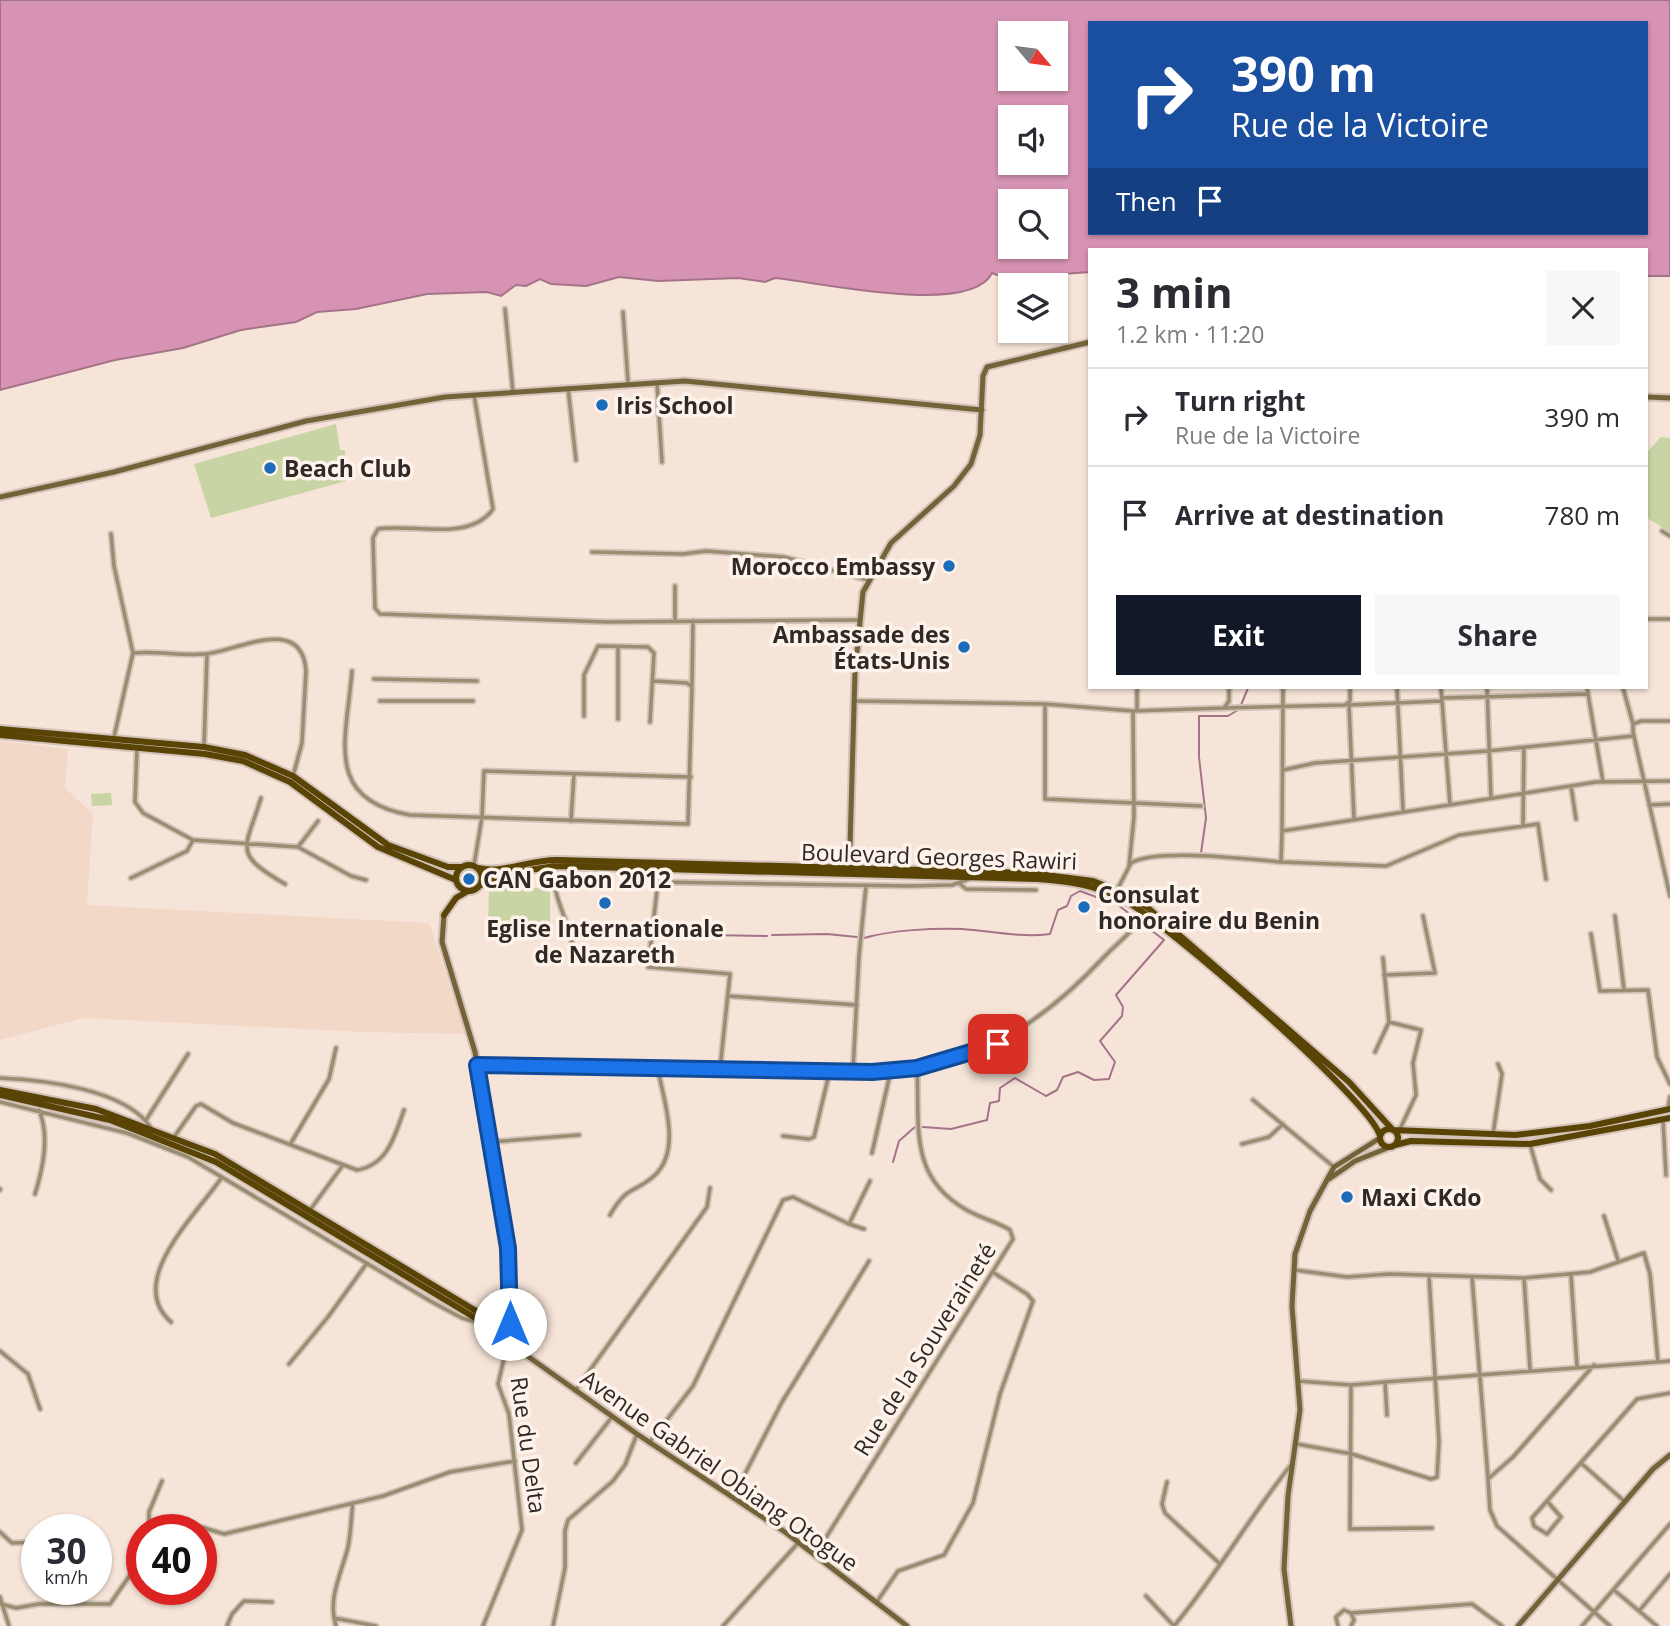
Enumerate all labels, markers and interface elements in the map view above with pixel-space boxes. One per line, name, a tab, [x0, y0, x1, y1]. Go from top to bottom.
north arrow	[998, 21, 1068, 91]
map controls	[998, 21, 1068, 343]
text: 390 m	[1231, 40, 1376, 106]
icon: right	[1116, 49, 1207, 140]
text: Rue de la Victoire	[1231, 103, 1489, 146]
button: sound	[998, 105, 1068, 175]
icon: arrive	[1191, 182, 1229, 220]
text: Then	[1116, 183, 1177, 219]
button: search	[998, 189, 1068, 259]
text: 3 min	[1116, 263, 1233, 320]
button: close	[1546, 271, 1620, 345]
button: layers	[998, 273, 1068, 343]
text: 1.2 km · 11:20	[1116, 318, 1264, 350]
text: Turn right	[1175, 383, 1306, 419]
place label: Iris School	[616, 389, 734, 421]
marker: Iris School	[594, 397, 610, 413]
icon: right	[1116, 398, 1154, 436]
text: 390 m	[1545, 399, 1620, 435]
text: Rue de la Victoire	[1175, 419, 1360, 451]
place label: Beach Club	[284, 452, 411, 484]
marker: Beach Club	[262, 460, 278, 476]
icon: arrive	[1116, 496, 1154, 534]
text: Arrive at destination	[1175, 497, 1444, 533]
text: 780 m	[1545, 497, 1620, 533]
place label: Morocco Embassy	[731, 550, 936, 582]
marker: Morocco Embassy	[941, 558, 957, 574]
button: Exit	[1116, 595, 1361, 675]
button: Share	[1375, 595, 1620, 675]
place label: Ambassade des États-Unis	[773, 618, 950, 676]
marker: Ambassade des États-Unis	[956, 639, 972, 655]
street label: Boulevard Georges Rawiri	[800, 835, 1078, 877]
place label: CAN Gabon 2012	[483, 863, 671, 895]
marker: CAN Gabon 2012	[461, 871, 477, 887]
place label: Consulat honoraire du Benin	[1098, 878, 1320, 936]
marker: Eglise Internationale de Nazareth	[597, 895, 613, 911]
marker: Consulat honoraire du Benin	[1076, 899, 1092, 915]
place label: Eglise Internationale de Nazareth	[486, 912, 724, 970]
pin	[968, 1014, 1028, 1074]
icon: arrive	[979, 1025, 1017, 1063]
place label: Maxi CKdo	[1361, 1181, 1482, 1213]
marker: Maxi CKdo	[1339, 1189, 1355, 1205]
street label: Rue de la Souveraineté	[845, 1236, 1003, 1462]
position arrow	[473, 1287, 547, 1361]
street label: Avenue Gabriel Obiang Otogue	[575, 1362, 865, 1578]
street label: Rue du Delta	[504, 1375, 554, 1515]
speed limit sign: 40	[126, 1514, 217, 1605]
text: 30	[46, 1527, 87, 1574]
text: km/h	[45, 1565, 88, 1589]

